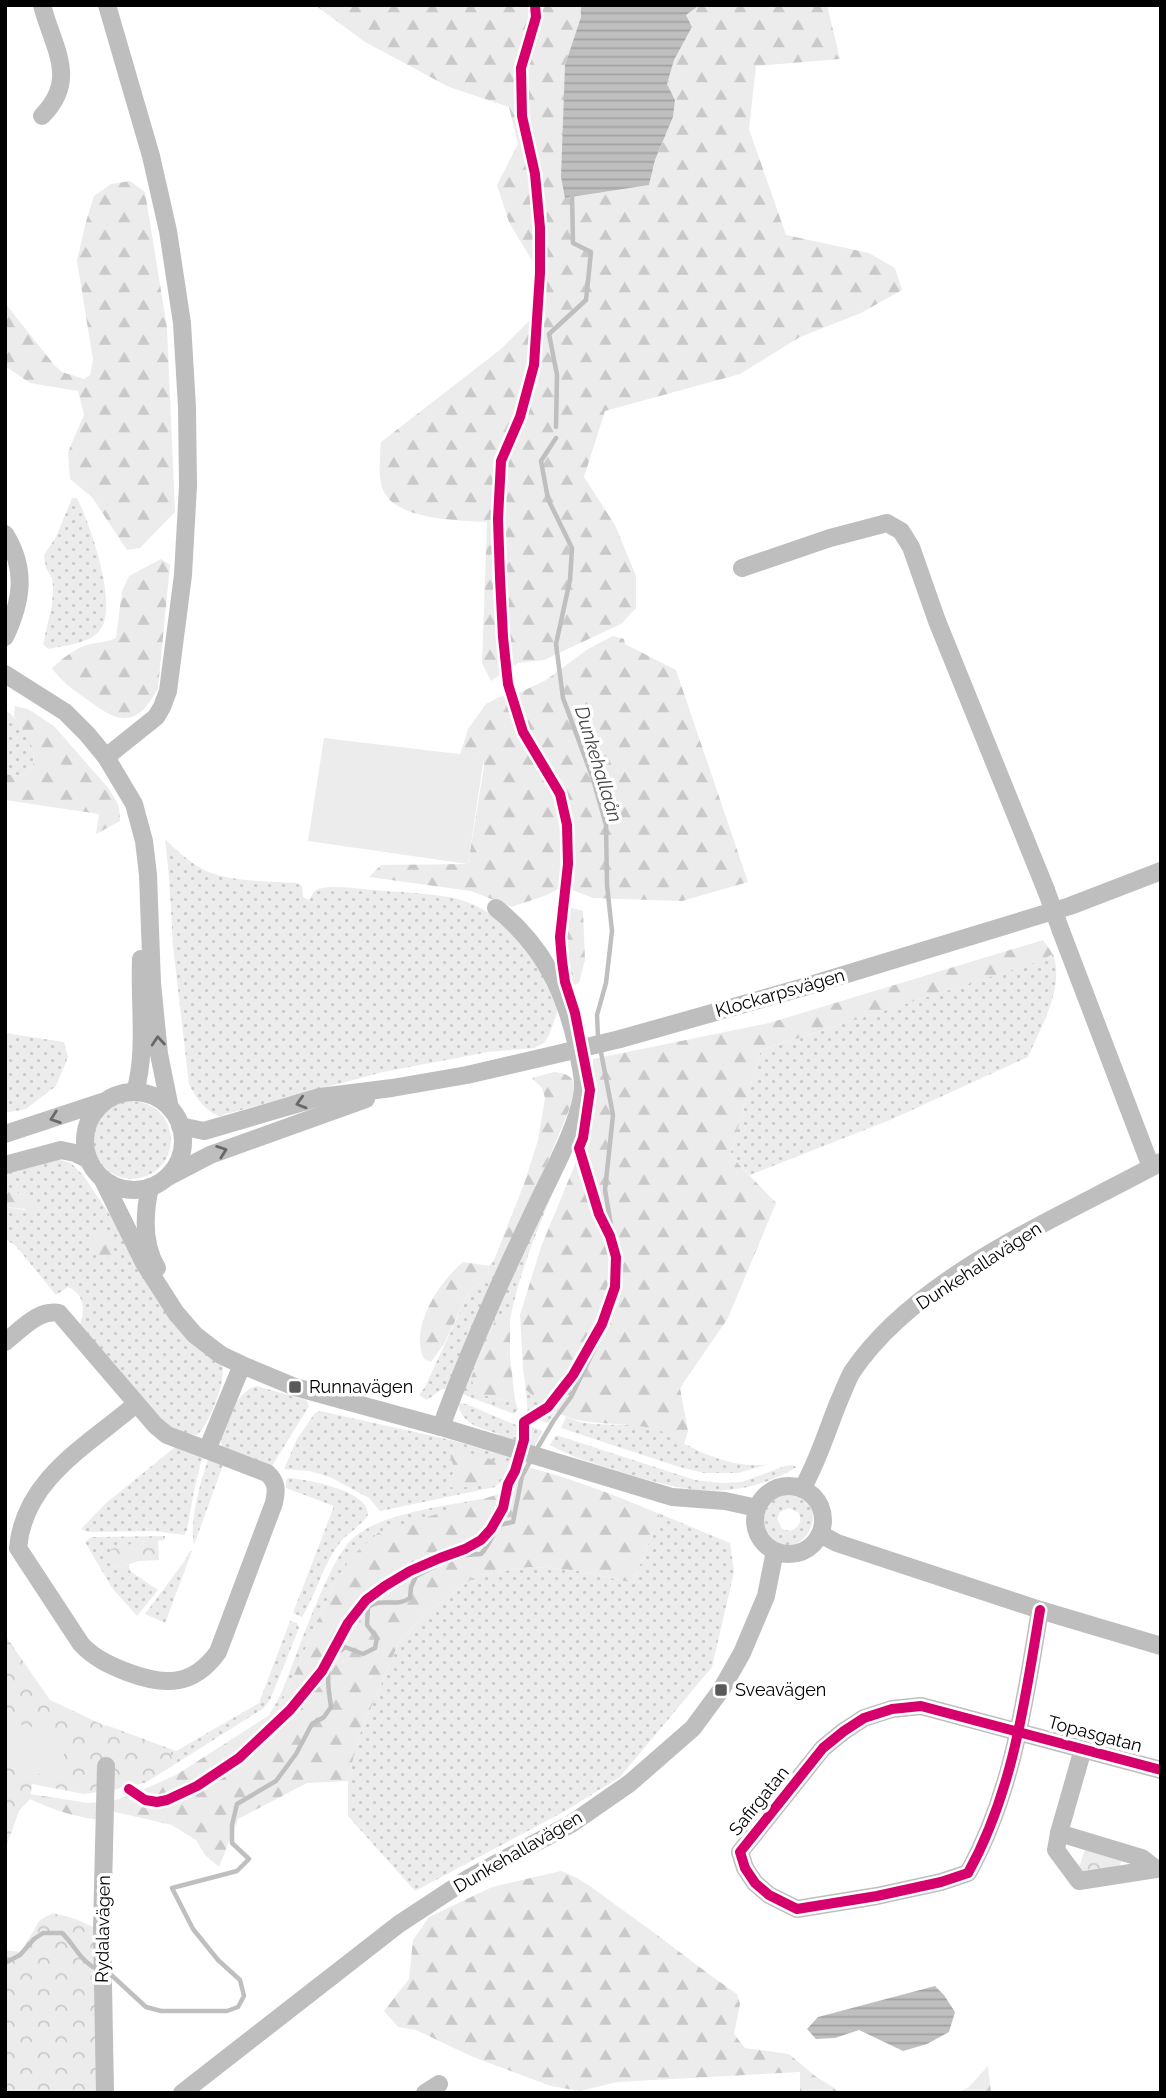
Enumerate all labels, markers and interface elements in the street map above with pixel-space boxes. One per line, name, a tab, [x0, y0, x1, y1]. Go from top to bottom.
water label: Dunkehallaån	[571, 703, 627, 825]
street label: Klockarpsvägen	[713, 964, 847, 1021]
one-way arrow	[150, 1035, 165, 1047]
one-way arrow	[295, 1094, 307, 1109]
one-way arrow	[50, 1110, 62, 1124]
one-way arrow	[216, 1145, 228, 1159]
street label: Dunkehallavägen	[912, 1217, 1045, 1314]
place label: Runnavägen	[309, 1376, 413, 1397]
marker: Runnavägen	[287, 1379, 303, 1395]
place label: Sveavägen	[735, 1679, 826, 1700]
marker: Sveavägen	[713, 1682, 729, 1698]
street label: Topasgatan	[1046, 1711, 1144, 1756]
street label: Safirgatan	[724, 1762, 793, 1840]
street label: Dunkehallavägen	[450, 1806, 586, 1897]
street label: Rydalavägen	[91, 1875, 114, 1983]

